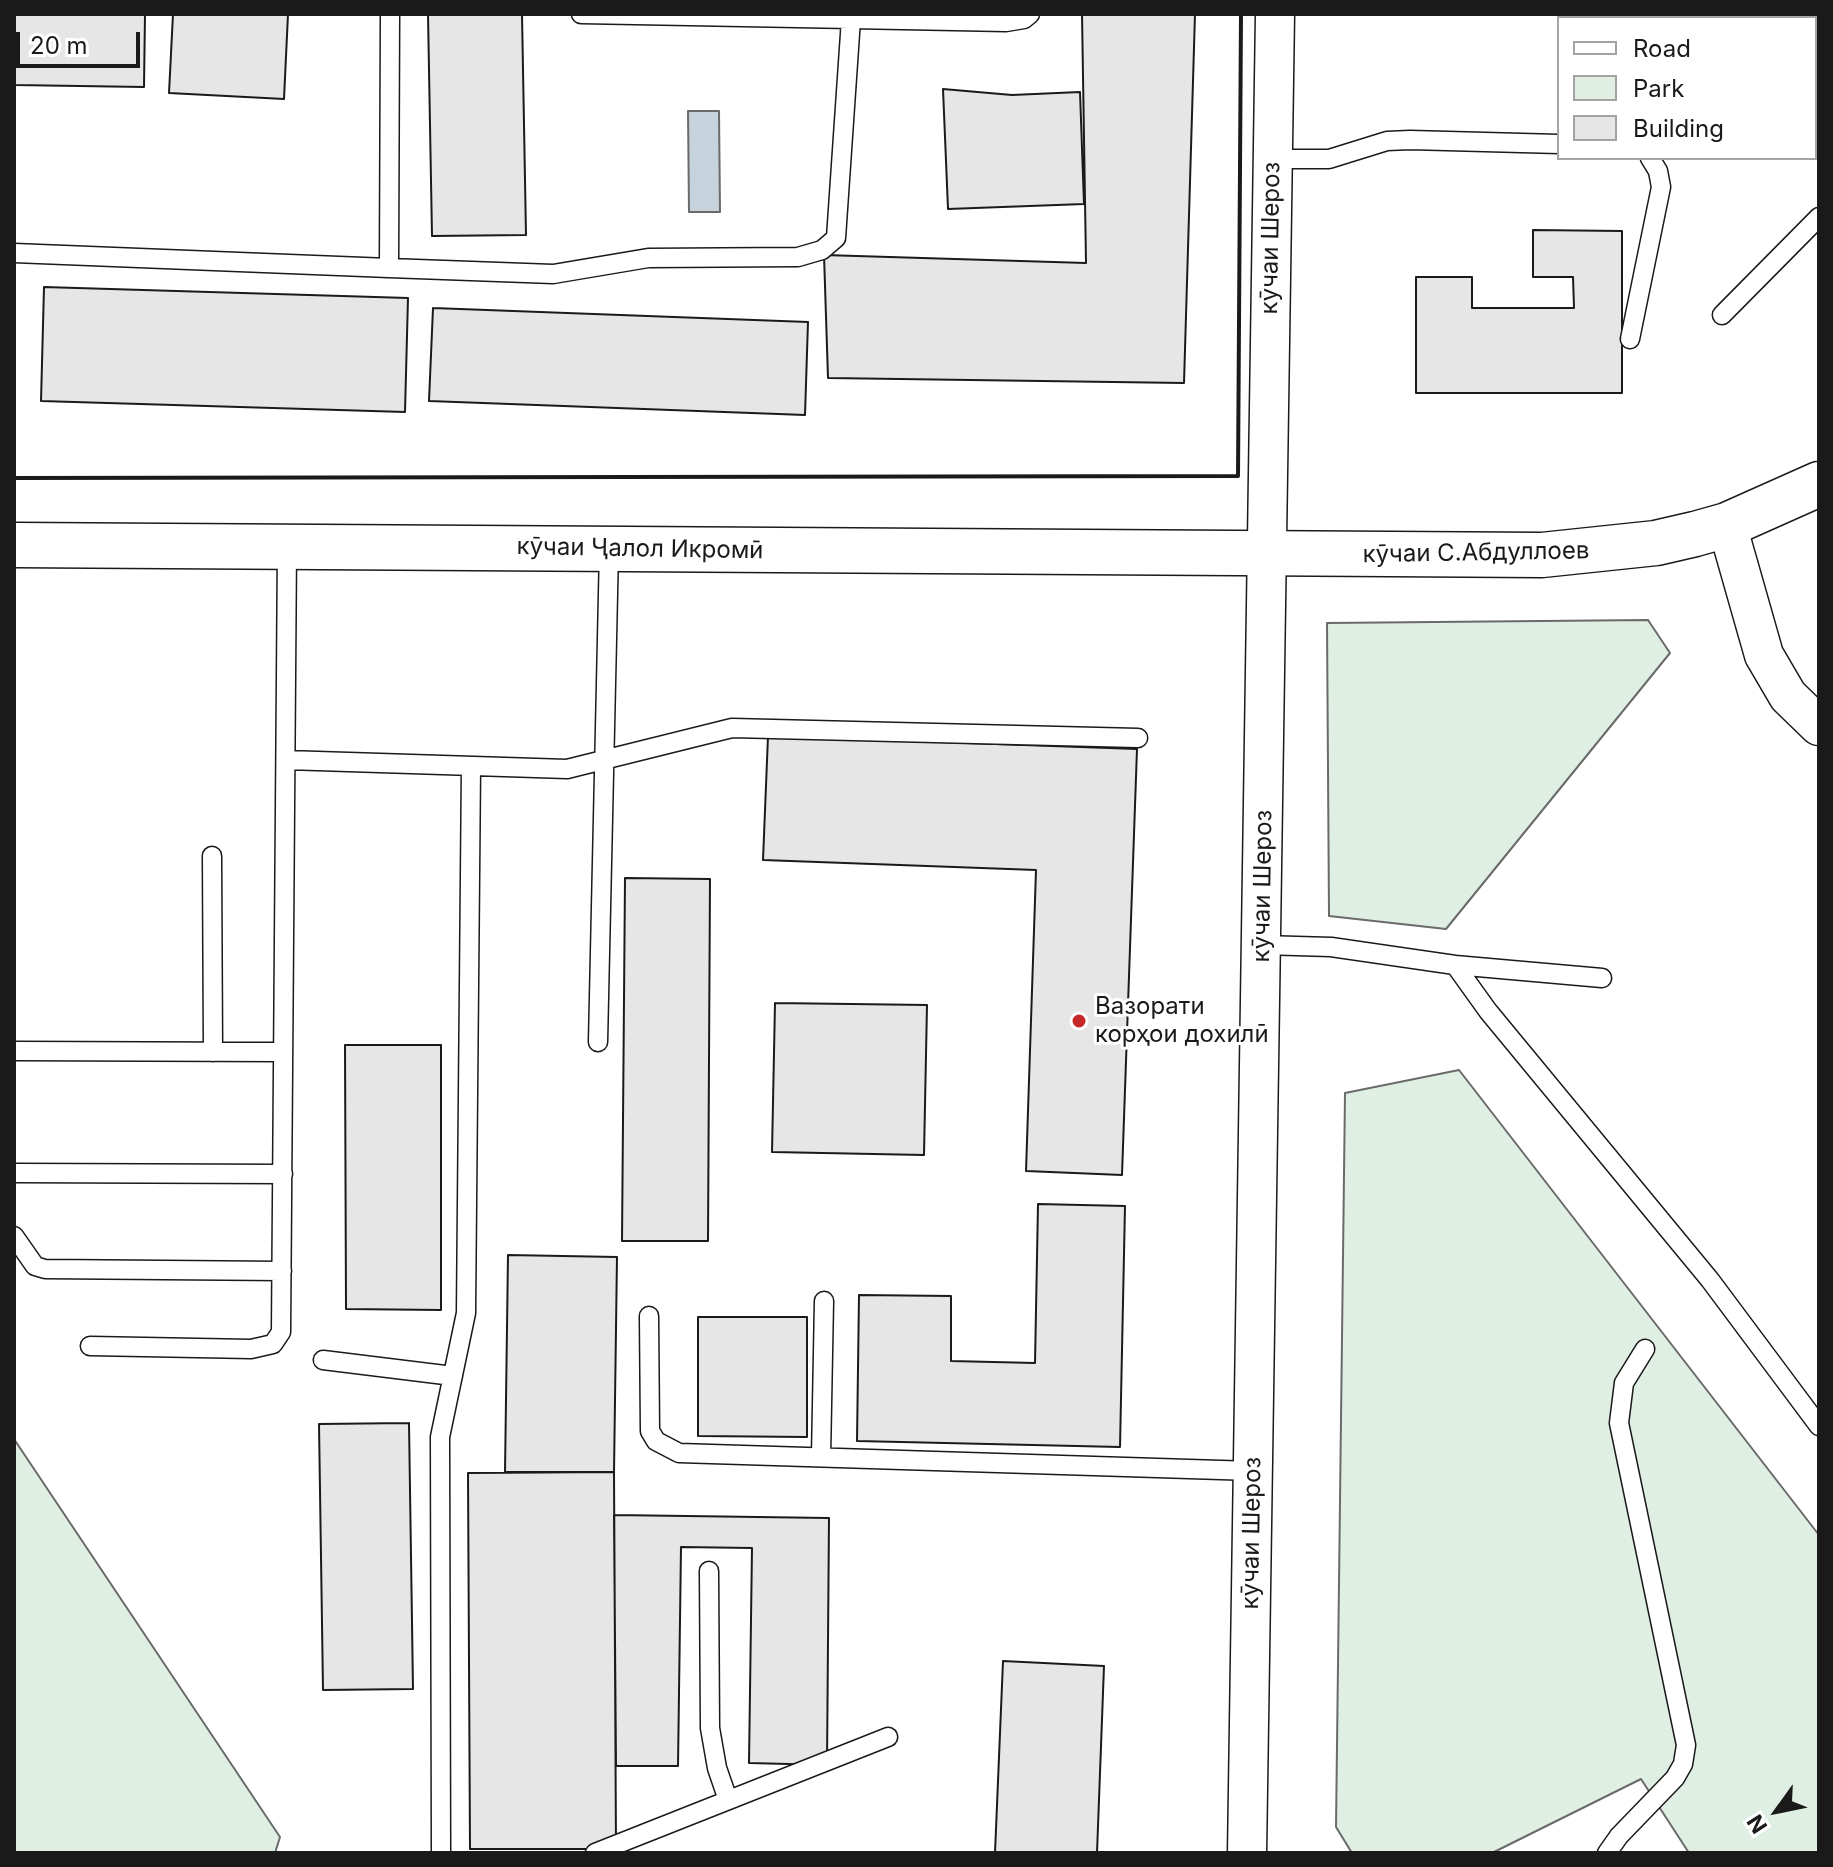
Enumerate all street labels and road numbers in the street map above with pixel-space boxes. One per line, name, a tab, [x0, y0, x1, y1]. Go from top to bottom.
street label: кӯчаи Шероз	[1255, 161, 1287, 315]
street label: кӯчаи Ҷалол Икромӣ	[516, 532, 764, 566]
street label: кӯчаи С.Абдуллоев	[1362, 537, 1590, 569]
street label: кӯчаи Шероз	[1247, 809, 1279, 963]
street label: кӯчаи Шероз	[1236, 1456, 1268, 1610]

